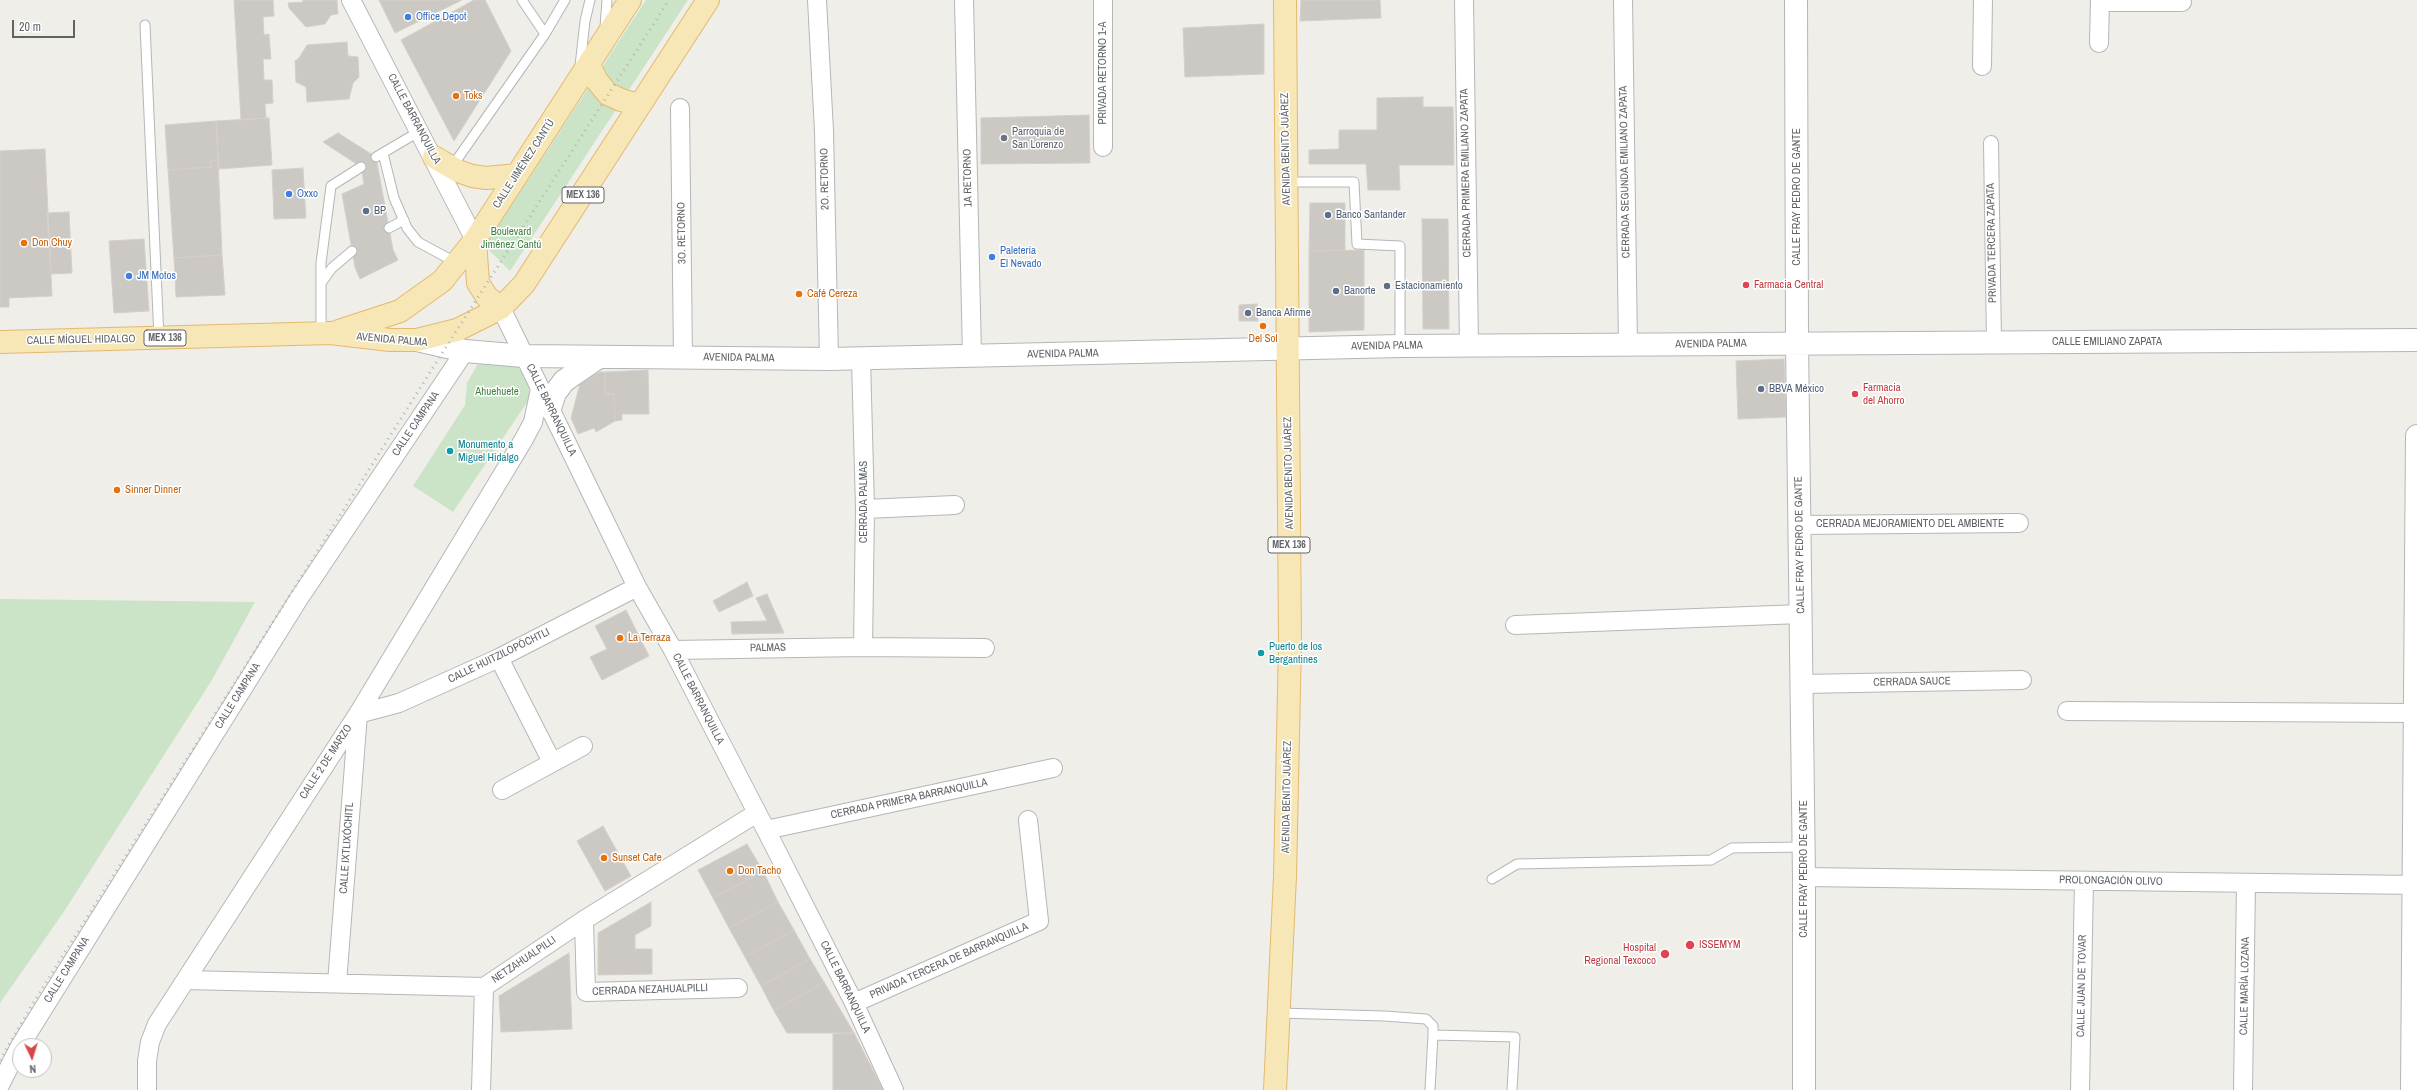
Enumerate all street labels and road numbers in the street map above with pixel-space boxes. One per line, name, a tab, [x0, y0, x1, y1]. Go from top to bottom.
street label: PRIVADA RETORNO 1-A	[1096, 22, 1110, 124]
street label: CALLE BARRANQUILLA	[385, 71, 443, 167]
street label: CERRADA SEGUNDA EMILIANO ZAPATA	[1617, 86, 1633, 258]
street label: CERRADA PRIMERA EMILIANO ZAPATA	[1458, 88, 1474, 258]
street label: AVENIDA BENITO JUÁREZ	[1278, 93, 1294, 205]
street label: CALLE JIMÉNEZ CANTÚ	[490, 117, 558, 211]
street label: CALLE FRAY PEDRO DE GANTE	[1790, 128, 1804, 266]
street label: 2O. RETORNO	[818, 148, 832, 210]
street label: 1A RETORNO	[961, 149, 975, 207]
street label: PRIVADA TERCERA ZAPATA	[1984, 183, 2000, 303]
road number: MEX 136	[562, 187, 604, 203]
street label: 3O. RETORNO	[675, 202, 689, 264]
road number: MEX 136	[144, 330, 186, 346]
street label: AVENIDA PALMA	[356, 330, 428, 350]
street label: CALLE MÍGUEL HIDALGO	[27, 332, 135, 348]
street label: CALLE EMILIANO ZAPATA	[2052, 335, 2162, 349]
street label: AVENIDA PALMA	[1675, 337, 1747, 351]
street label: AVENIDA PALMA	[1351, 339, 1423, 353]
street label: AVENIDA PALMA	[1027, 347, 1099, 361]
street label: AVENIDA PALMA	[703, 351, 775, 365]
street label: CALLE BARRANQUILLA	[523, 362, 579, 458]
street label: CALLE CAMPANA	[390, 389, 442, 459]
street label: AVENIDA BENITO JUÁREZ	[1281, 417, 1297, 529]
street label: CERRADA PALMAS	[857, 461, 871, 543]
street label: CALLE FRAY PEDRO DE GANTE	[1792, 476, 1808, 614]
street label: CERRADA MEJORAMIENTO DEL AMBIENTE	[1816, 517, 2004, 531]
road number: MEX 136	[1268, 537, 1310, 553]
street label: CALLE HUITZILOPÓCHTLI	[446, 626, 552, 686]
street label: PALMAS	[750, 641, 786, 655]
street label: CALLE BARRANQUILLA	[669, 651, 727, 747]
street label: CALLE CAMPANA	[213, 661, 263, 731]
street label: CERRADA SAUCE	[1873, 675, 1951, 689]
street label: CALLE 2 DE MARZO	[297, 722, 355, 802]
street label: AVENIDA BENITO JUÁREZ	[1279, 741, 1295, 853]
street label: CERRADA PRIMERA BARRANQUILLA	[829, 776, 989, 822]
street label: CALLE FRAY PEDRO DE GANTE	[1797, 800, 1811, 938]
street label: CALLE IXTLIXÓCHITL	[337, 802, 357, 894]
street label: PROLONGACIÓN OLIVO	[2059, 873, 2163, 889]
street label: PRIVADA TERCERA DE BARRANQUILLA	[868, 920, 1030, 1002]
street label: NETZAHUALPILLI	[489, 934, 559, 986]
street label: CALLE CAMPANA	[42, 935, 92, 1005]
street label: CALLE JUAN DE TOVAR	[2075, 935, 2089, 1037]
street label: CALLE MARÍA LOZANA	[2238, 937, 2252, 1035]
street label: CALLE BARRANQUILLA	[817, 939, 873, 1035]
street label: CERRADA NEZAHUALPILLI	[592, 981, 708, 999]

